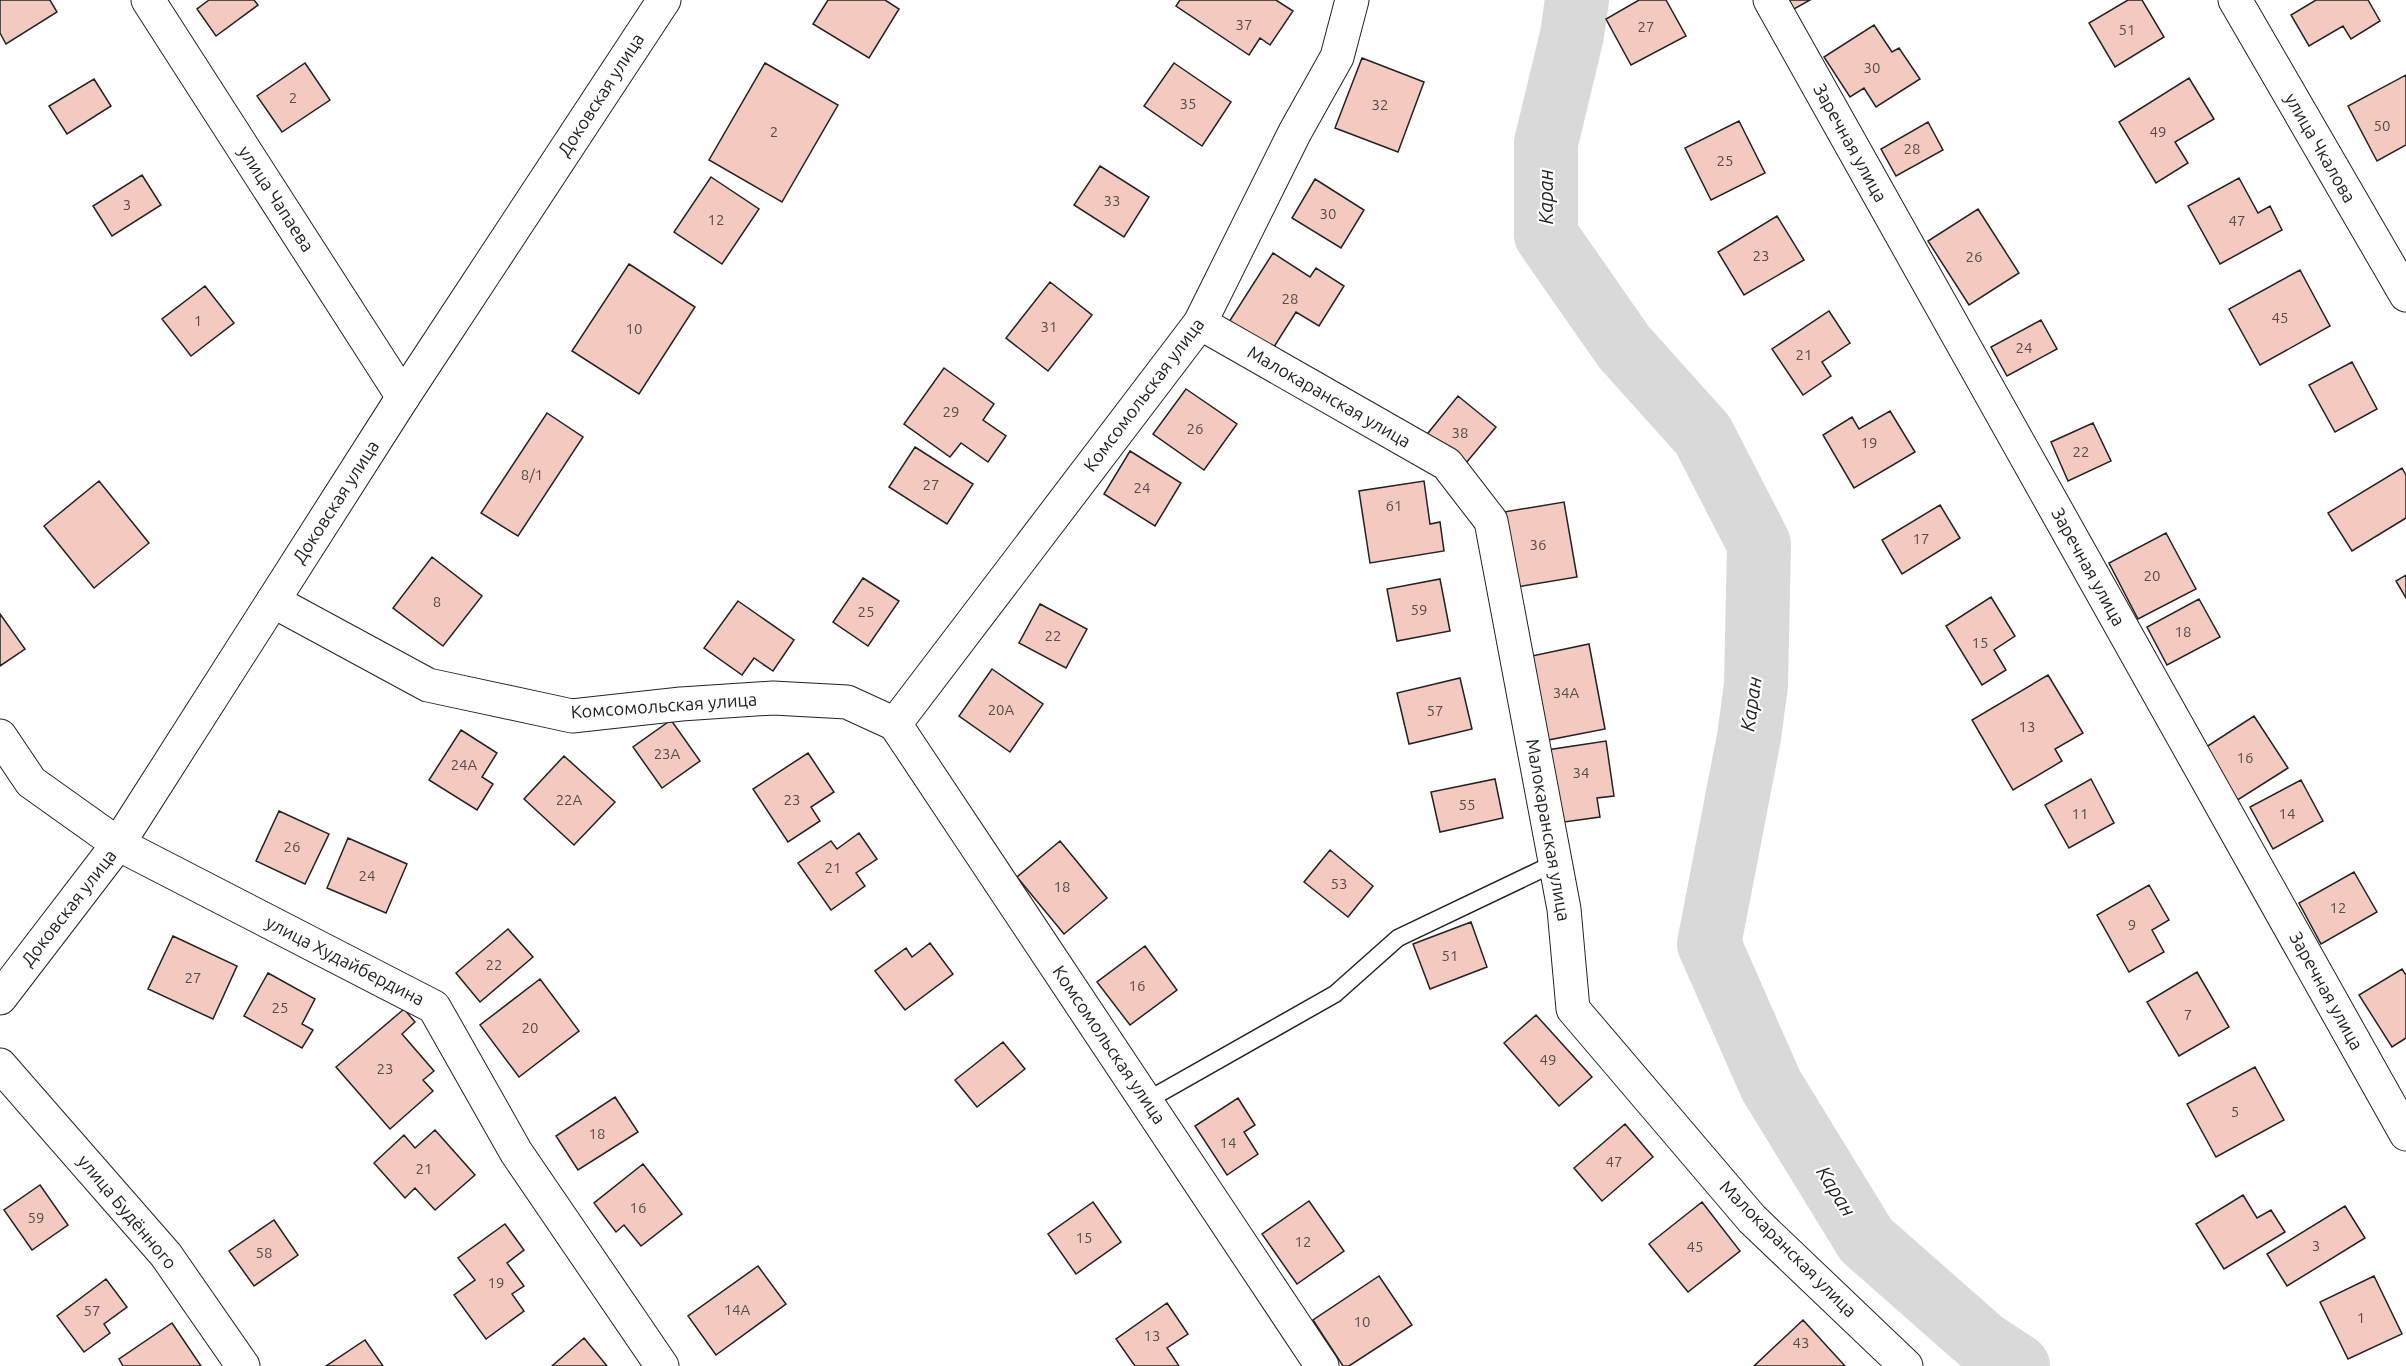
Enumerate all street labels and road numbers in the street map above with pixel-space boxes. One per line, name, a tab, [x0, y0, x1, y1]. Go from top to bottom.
street label: Доковская улица	[553, 29, 647, 160]
street label: Заречная улица	[1810, 80, 1892, 205]
street label: улица Чкалова	[2281, 89, 2360, 206]
street label: улица Чапаева	[235, 142, 319, 255]
street label: Комсомольская улица	[1079, 314, 1207, 475]
street label: Малокаранская улица	[1245, 341, 1414, 451]
street label: Доковская улица	[288, 436, 382, 567]
street label: Заречная улица	[2048, 504, 2130, 629]
street label: Комсомольская улица	[570, 689, 758, 721]
street label: Малокаранская улица	[1523, 737, 1575, 923]
street label: Доковская улица	[16, 845, 120, 970]
street label: улица Худайбердина	[263, 911, 428, 1009]
street label: Заречная улица	[2286, 928, 2368, 1053]
street label: Комсомольская улица	[1049, 961, 1170, 1127]
street label: улица Будённого	[74, 1150, 181, 1272]
street label: Малокаранская улица	[1716, 1176, 1861, 1321]

